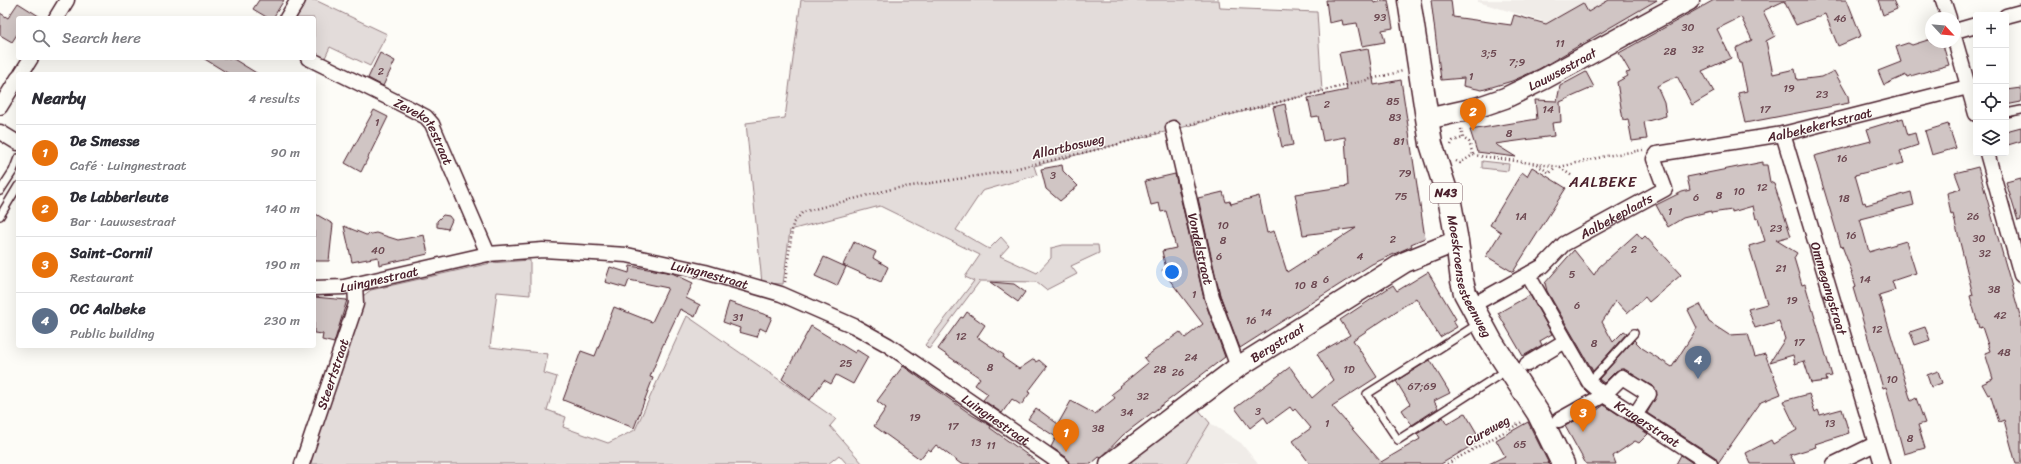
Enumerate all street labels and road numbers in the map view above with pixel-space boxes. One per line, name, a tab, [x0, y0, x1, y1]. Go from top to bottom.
street label: Lauwsestraat	[1524, 41, 1602, 97]
street label: Zevekotestraat	[390, 91, 459, 169]
street label: Aalbekekerkstraat	[1765, 101, 1875, 148]
street label: Allartbosweg	[1028, 127, 1107, 166]
road number: N43	[1430, 183, 1462, 203]
street label: Aalbekeplaats	[1575, 186, 1658, 246]
street label: Vondelstraat	[1181, 211, 1220, 288]
street label: Moeskroensesteenweg	[1440, 213, 1498, 342]
street label: Ommegangstraat	[1804, 239, 1854, 339]
street label: Luingnestraat	[669, 254, 751, 296]
street label: Luingnestraat	[340, 259, 421, 299]
street label: Bergstraat	[1245, 316, 1310, 369]
street label: Steertstraat	[310, 335, 356, 413]
street label: Luingnestraat	[957, 388, 1035, 452]
street label: Krugerstraat	[1610, 394, 1685, 454]
street label: Cureweg	[1460, 408, 1515, 452]

